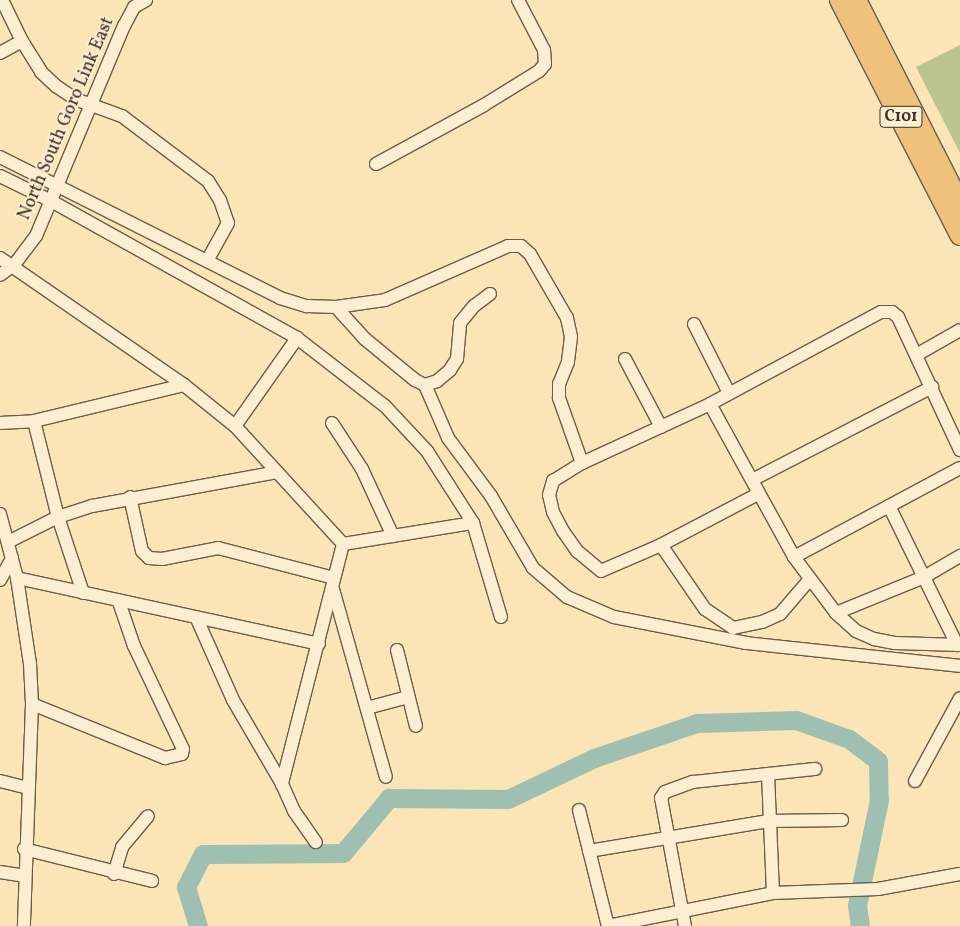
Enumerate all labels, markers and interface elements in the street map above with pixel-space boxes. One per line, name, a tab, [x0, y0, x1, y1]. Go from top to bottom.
street label: North South Goro Link East	[14, 14, 120, 224]
road number: C101	[878, 104, 924, 130]

